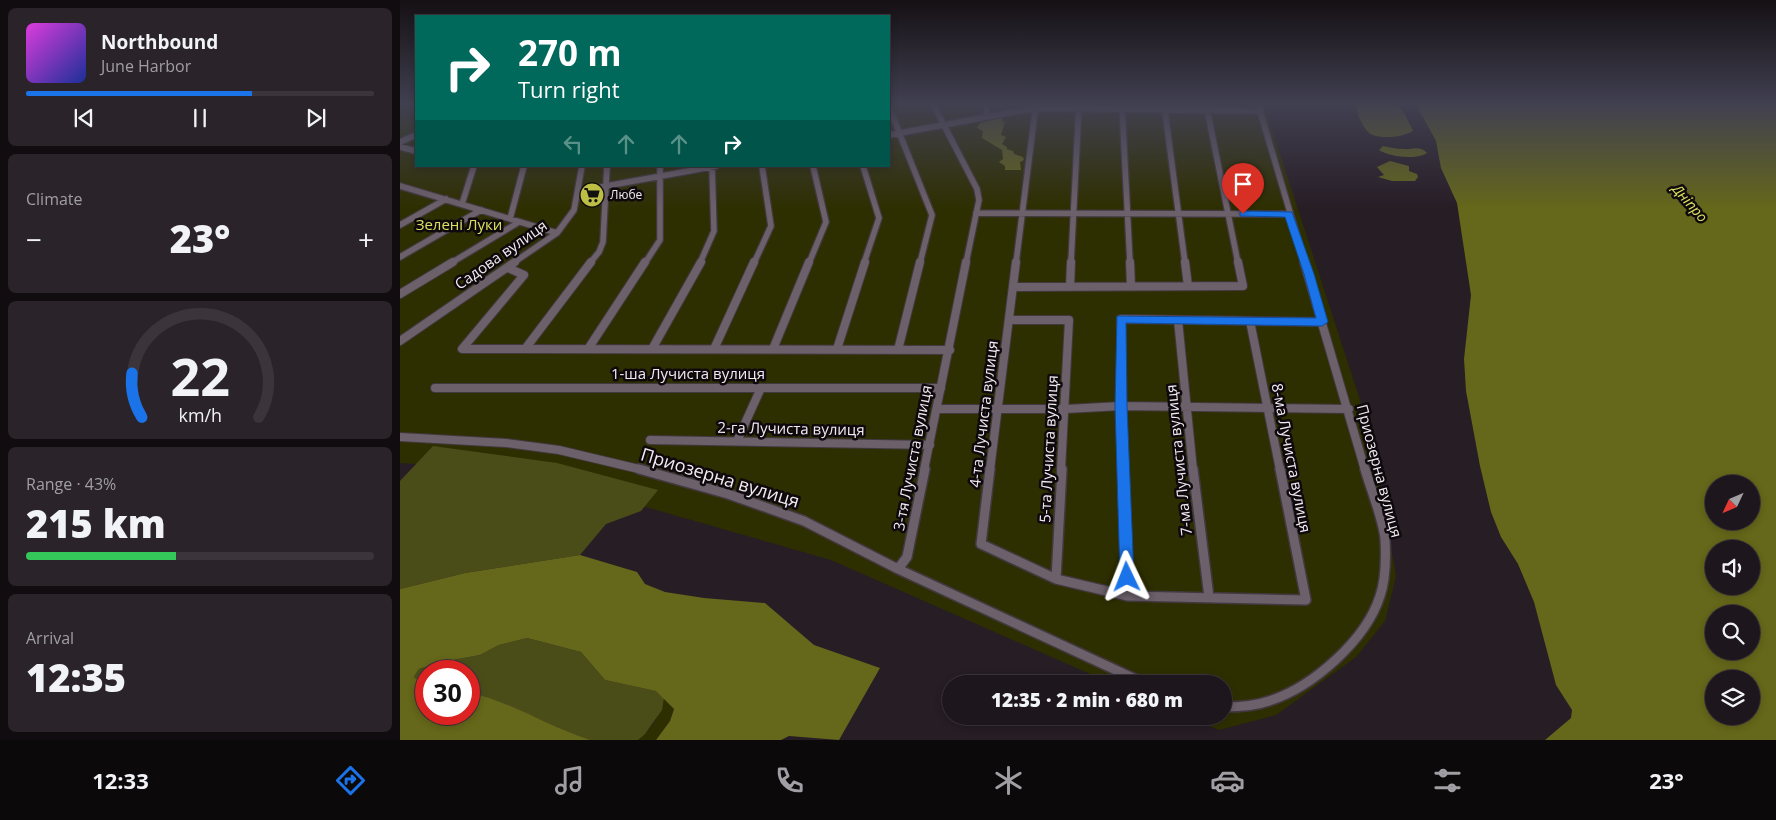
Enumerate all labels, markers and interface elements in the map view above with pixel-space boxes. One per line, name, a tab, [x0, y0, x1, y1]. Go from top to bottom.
text: Northbound	[101, 29, 218, 55]
text: 270 m	[518, 29, 622, 76]
icon: right	[435, 35, 500, 100]
text: June Harbor	[101, 55, 191, 77]
text: Turn right	[518, 74, 620, 104]
icon: previous	[70, 104, 98, 132]
icon: pause	[186, 104, 214, 132]
icon: next	[302, 104, 330, 132]
icon: left	[559, 130, 587, 158]
icon: ahead	[612, 130, 640, 158]
icon: ahead	[665, 130, 693, 158]
icon: right	[718, 130, 746, 158]
pin	[1222, 163, 1264, 214]
icon: arrive	[1229, 170, 1257, 198]
water label: Дніпро	[1667, 178, 1712, 226]
supermarket icon: Любе	[579, 182, 605, 208]
place label: Любе	[610, 186, 643, 203]
text: Climate	[26, 188, 83, 210]
text: 23°	[170, 212, 230, 264]
park label: Зелені Луки	[416, 214, 502, 234]
street label: Садова вулиця	[450, 215, 550, 293]
text: −	[26, 220, 42, 258]
text: +	[358, 220, 374, 258]
street label: 4-та Лучиста вулиця	[964, 339, 1002, 488]
text: 22	[170, 340, 230, 411]
street label: 1-ша Лучиста вулиця	[611, 363, 765, 383]
street label: 5-та Лучиста вулиця	[1034, 375, 1062, 523]
street label: 8-ма Лучиста вулиця	[1268, 381, 1316, 534]
street label: 3-тя Лучиста вулиця	[888, 383, 936, 532]
street label: 7-ма Лучиста вулиця	[1160, 384, 1196, 537]
street label: Приозерна вулиця	[1353, 402, 1407, 540]
text: km/h	[178, 403, 222, 427]
street label: 2-га Лучиста вулиця	[717, 417, 865, 439]
street label: Приозерна вулиця	[638, 442, 803, 513]
text: Range · 43%	[26, 473, 116, 495]
north arrow	[1705, 475, 1760, 530]
map controls	[1705, 475, 1760, 725]
text: 215 km	[26, 497, 166, 549]
button: sound	[1705, 540, 1760, 595]
position arrow	[1100, 550, 1152, 602]
button: search	[1705, 605, 1760, 660]
text: Arrival	[26, 627, 74, 649]
text: 12:35	[26, 651, 126, 703]
speed limit sign: 30	[415, 660, 480, 725]
button: layers	[1705, 670, 1760, 725]
text: 12:35 · 2 min · 680 m	[991, 687, 1183, 713]
icon: directions	[333, 763, 368, 798]
icon: music	[552, 763, 587, 798]
icon: phone	[772, 763, 807, 798]
icon: climate	[991, 763, 1026, 798]
icon: car	[1210, 763, 1245, 798]
icon: filters	[1430, 763, 1465, 798]
text: 12:33	[92, 765, 149, 795]
text: 23°	[1649, 765, 1684, 795]

